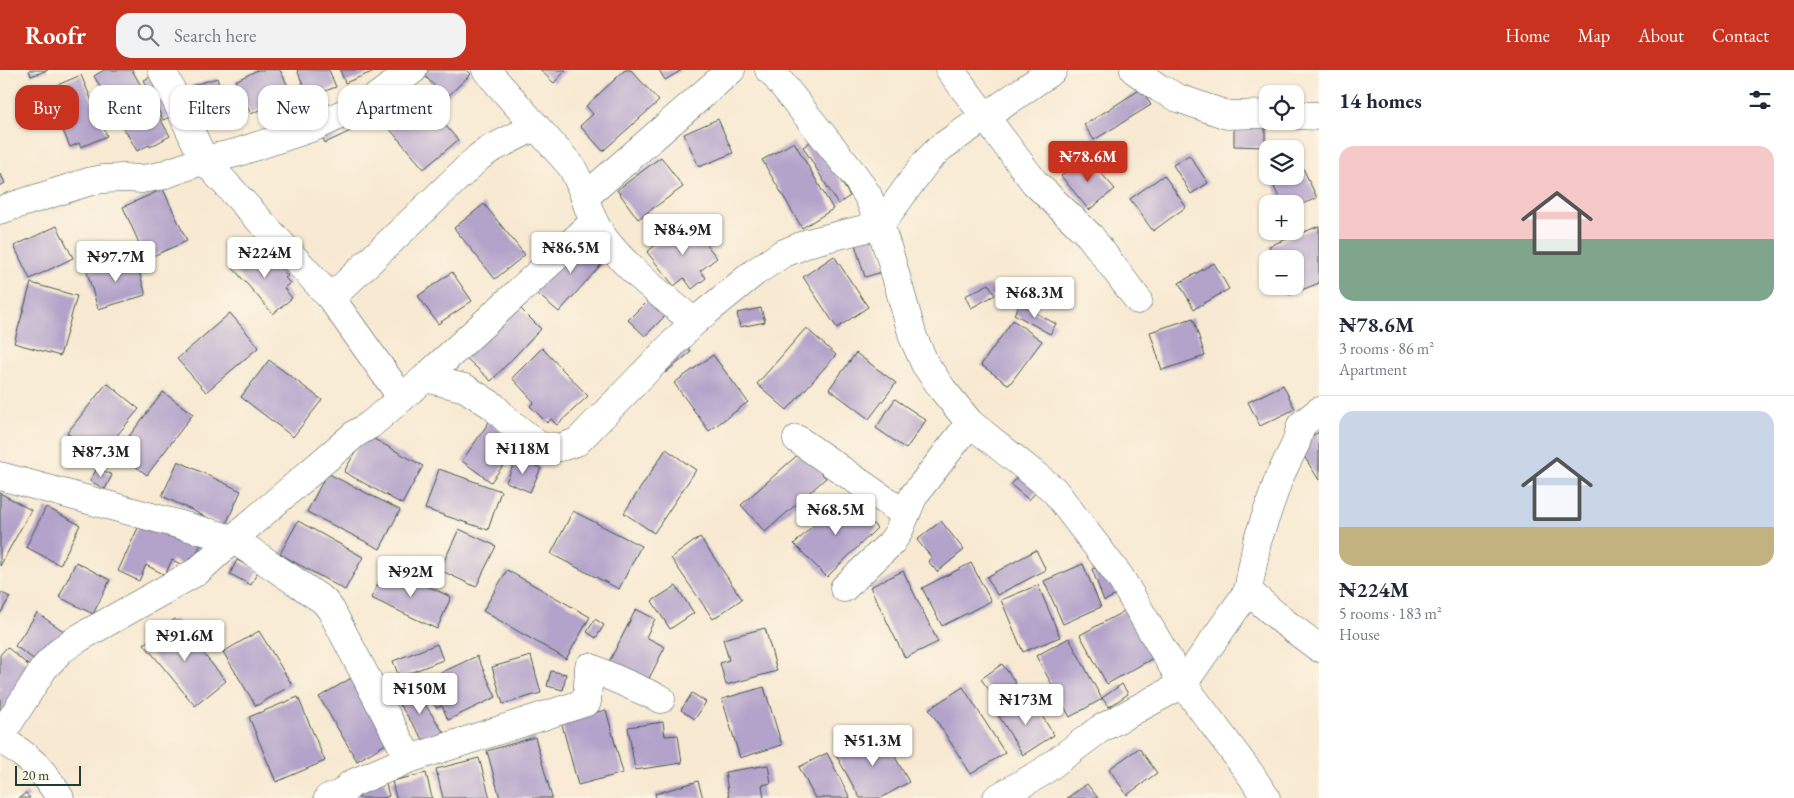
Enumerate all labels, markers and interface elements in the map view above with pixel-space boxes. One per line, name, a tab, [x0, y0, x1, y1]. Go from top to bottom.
search box	[116, 13, 466, 58]
text: Roofr	[25, 20, 86, 51]
icon: search	[134, 21, 162, 49]
text: Search here	[174, 23, 256, 48]
text: Home	[1505, 24, 1550, 47]
text: Map	[1578, 24, 1610, 47]
text: About	[1638, 24, 1684, 47]
text: Contact	[1712, 24, 1769, 47]
chip: Buy	[15, 85, 79, 130]
chip: Rent	[89, 85, 160, 130]
chip: Filters	[170, 85, 248, 130]
chip: New	[258, 85, 328, 130]
chip: Apartment	[338, 85, 450, 130]
map controls	[1259, 85, 1304, 295]
button: locate	[1259, 85, 1304, 130]
icon: filters	[1746, 86, 1774, 114]
text: 14 homes	[1339, 87, 1422, 114]
pin: ₦78.6M	[1047, 140, 1129, 183]
button: layers	[1259, 140, 1304, 185]
text: ₦78.6M	[1059, 146, 1117, 167]
icon: home	[1512, 178, 1602, 268]
button: +	[1259, 195, 1304, 240]
pin: ₦84.9M	[642, 214, 724, 256]
text: ₦84.9M	[654, 219, 712, 240]
pin: ₦86.5M	[530, 232, 612, 274]
pin: ₦224M	[230, 236, 300, 279]
text: ₦86.5M	[542, 237, 600, 258]
pin: ₦97.7M	[75, 240, 157, 283]
text: ₦224M	[238, 242, 292, 263]
text: ₦97.7M	[87, 246, 145, 267]
button: −	[1259, 250, 1304, 295]
pin: ₦68.3M	[994, 276, 1076, 319]
text: ₦68.3M	[1006, 282, 1064, 303]
text: ₦78.6M	[1339, 311, 1414, 338]
text: 3 rooms · 86 m²	[1339, 338, 1434, 359]
text: Apartment	[1339, 359, 1407, 380]
pin: ₦118M	[488, 432, 558, 475]
pin: ₦87.3M	[60, 436, 142, 478]
text: ₦118M	[496, 438, 550, 459]
text: ₦87.3M	[72, 441, 130, 462]
icon: home	[1512, 444, 1602, 534]
pin: ₦68.5M	[795, 494, 877, 536]
text: ₦68.5M	[807, 499, 865, 520]
pin: ₦92M	[381, 556, 441, 598]
text: ₦92M	[389, 561, 433, 582]
text: ₦224M	[1339, 576, 1409, 603]
text: 5 rooms · 183 m²	[1339, 603, 1442, 624]
pin: ₦91.6M	[144, 620, 226, 662]
text: House	[1339, 624, 1380, 645]
text: ₦91.6M	[156, 625, 214, 646]
pin: ₦150M	[385, 672, 455, 715]
text: ₦150M	[393, 678, 447, 699]
pin: ₦173M	[991, 684, 1061, 726]
text: ₦173M	[999, 689, 1053, 710]
pin: ₦51.3M	[832, 724, 914, 767]
text: ₦51.3M	[844, 730, 902, 751]
scale bar	[15, 763, 81, 786]
text: 20 m	[22, 766, 49, 784]

